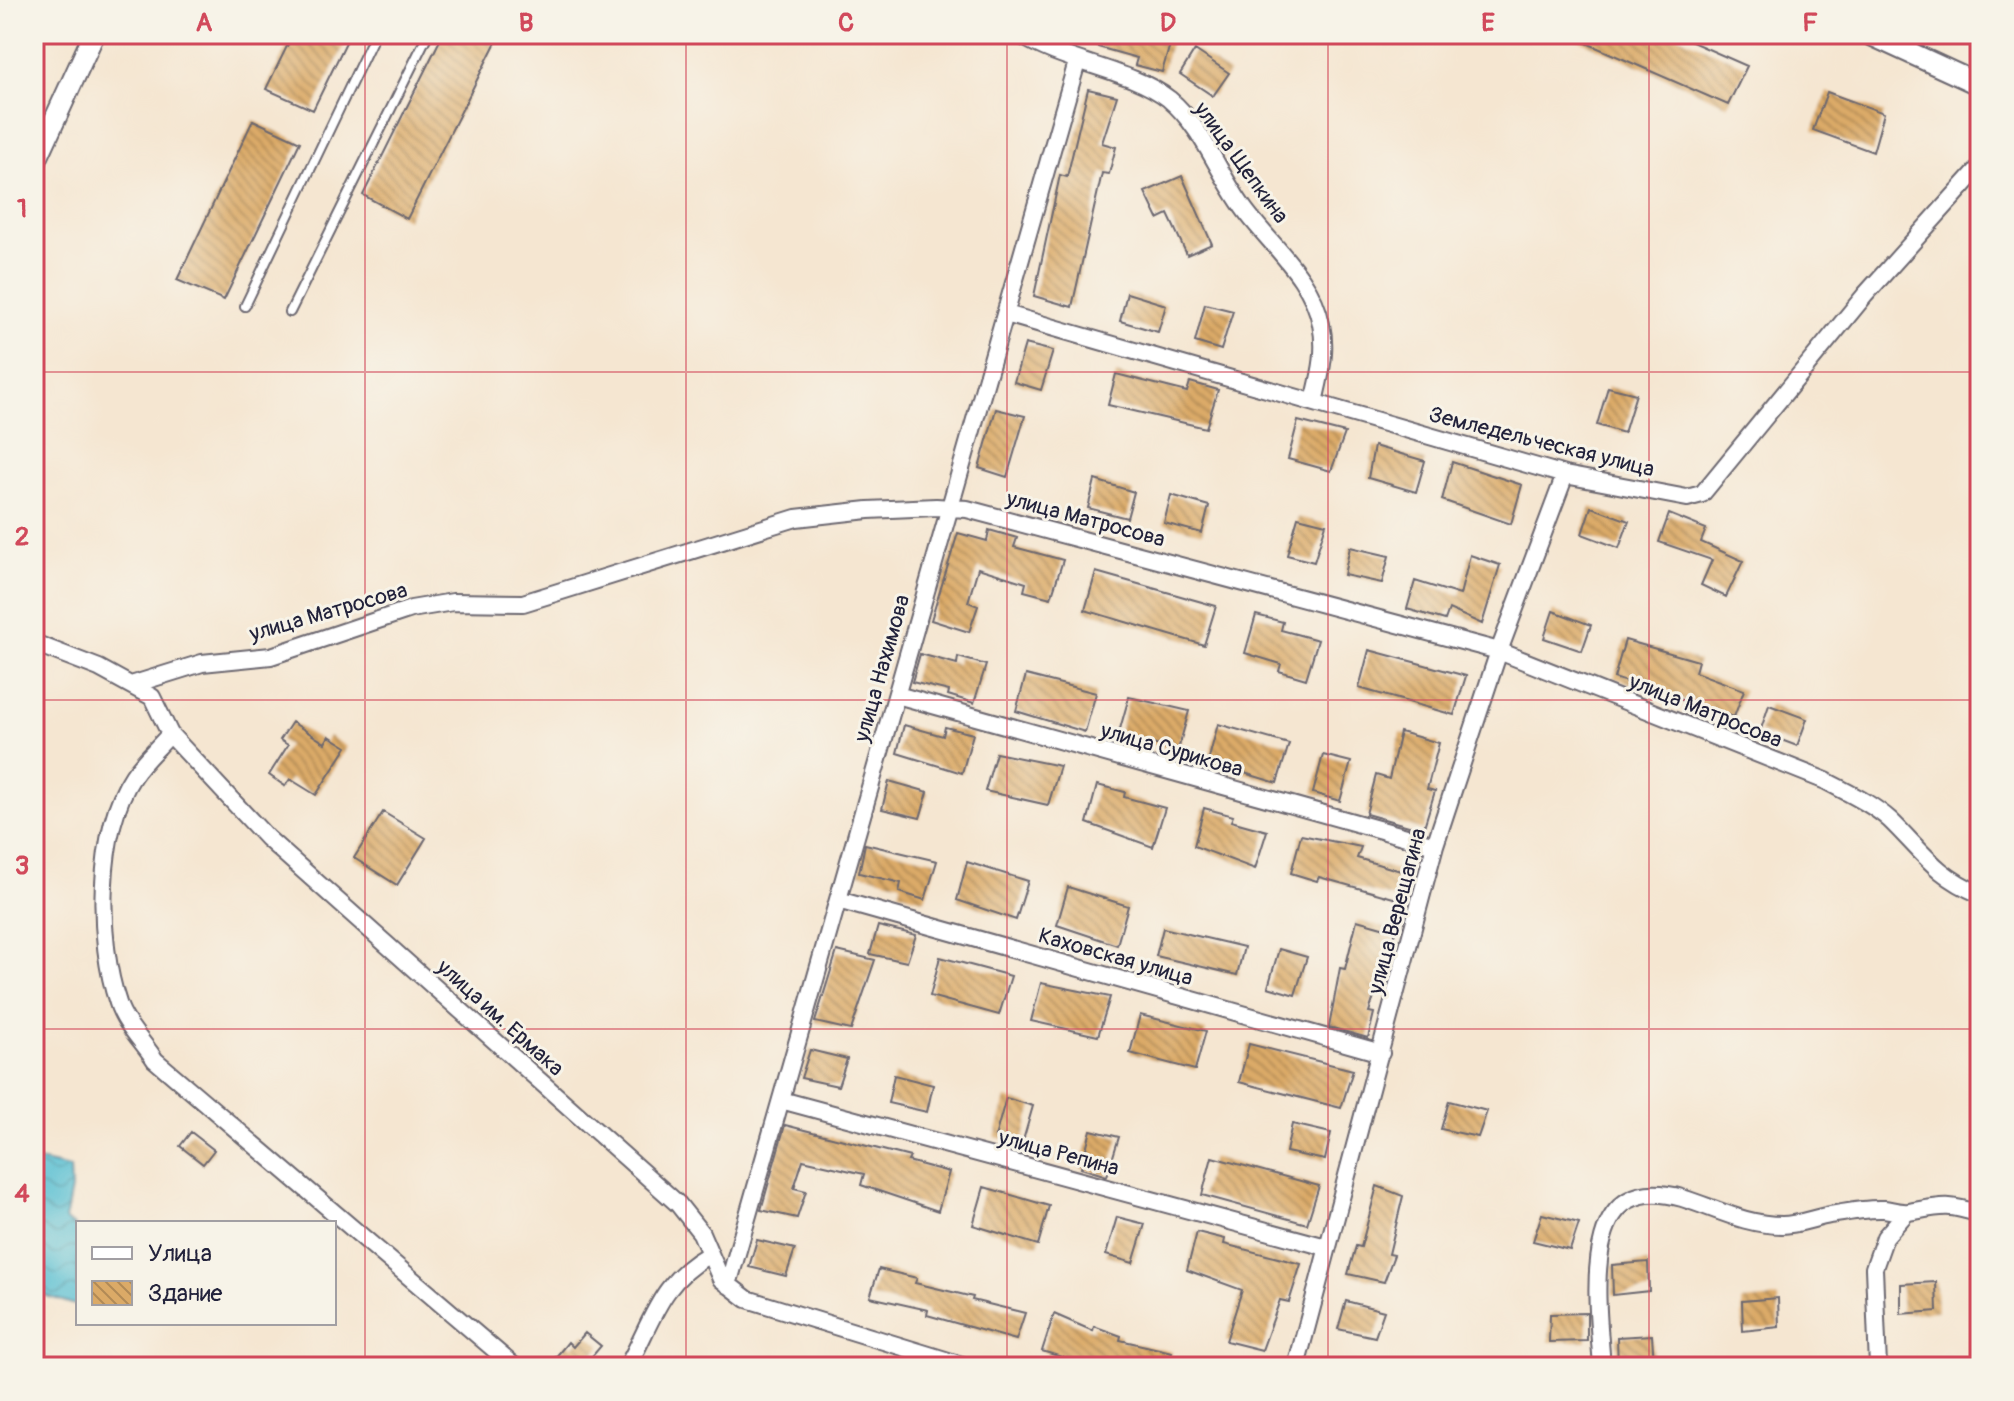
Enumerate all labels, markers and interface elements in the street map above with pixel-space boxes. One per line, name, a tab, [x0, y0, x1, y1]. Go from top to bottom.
text: A	[196, 7, 213, 39]
text: B	[519, 7, 533, 39]
text: C	[838, 7, 854, 39]
text: D	[1160, 7, 1176, 39]
text: E	[1481, 7, 1495, 39]
text: F	[1802, 7, 1818, 39]
street label: улица Щепкина	[1187, 95, 1295, 229]
text: 1	[17, 193, 27, 225]
street label: Земледельческая улица	[1426, 400, 1657, 484]
street label: улица Матросова	[1002, 484, 1168, 554]
text: 2	[15, 521, 29, 553]
street label: улица Матросова	[245, 576, 410, 648]
street label: улица Нахимова	[847, 591, 916, 746]
street label: улица Матросова	[1624, 667, 1786, 754]
street label: улица Сурикова	[1096, 716, 1246, 784]
street label: улица Верещагина	[1361, 825, 1433, 998]
text: 3	[15, 850, 29, 882]
street label: Каховская улица	[1035, 922, 1196, 992]
street label: улица им. Ермака	[430, 953, 570, 1082]
street label: улица Репина	[994, 1123, 1122, 1182]
text: 4	[14, 1178, 30, 1210]
legend	[76, 1221, 336, 1325]
text: Улица	[148, 1239, 212, 1268]
text: Здание	[148, 1279, 223, 1308]

